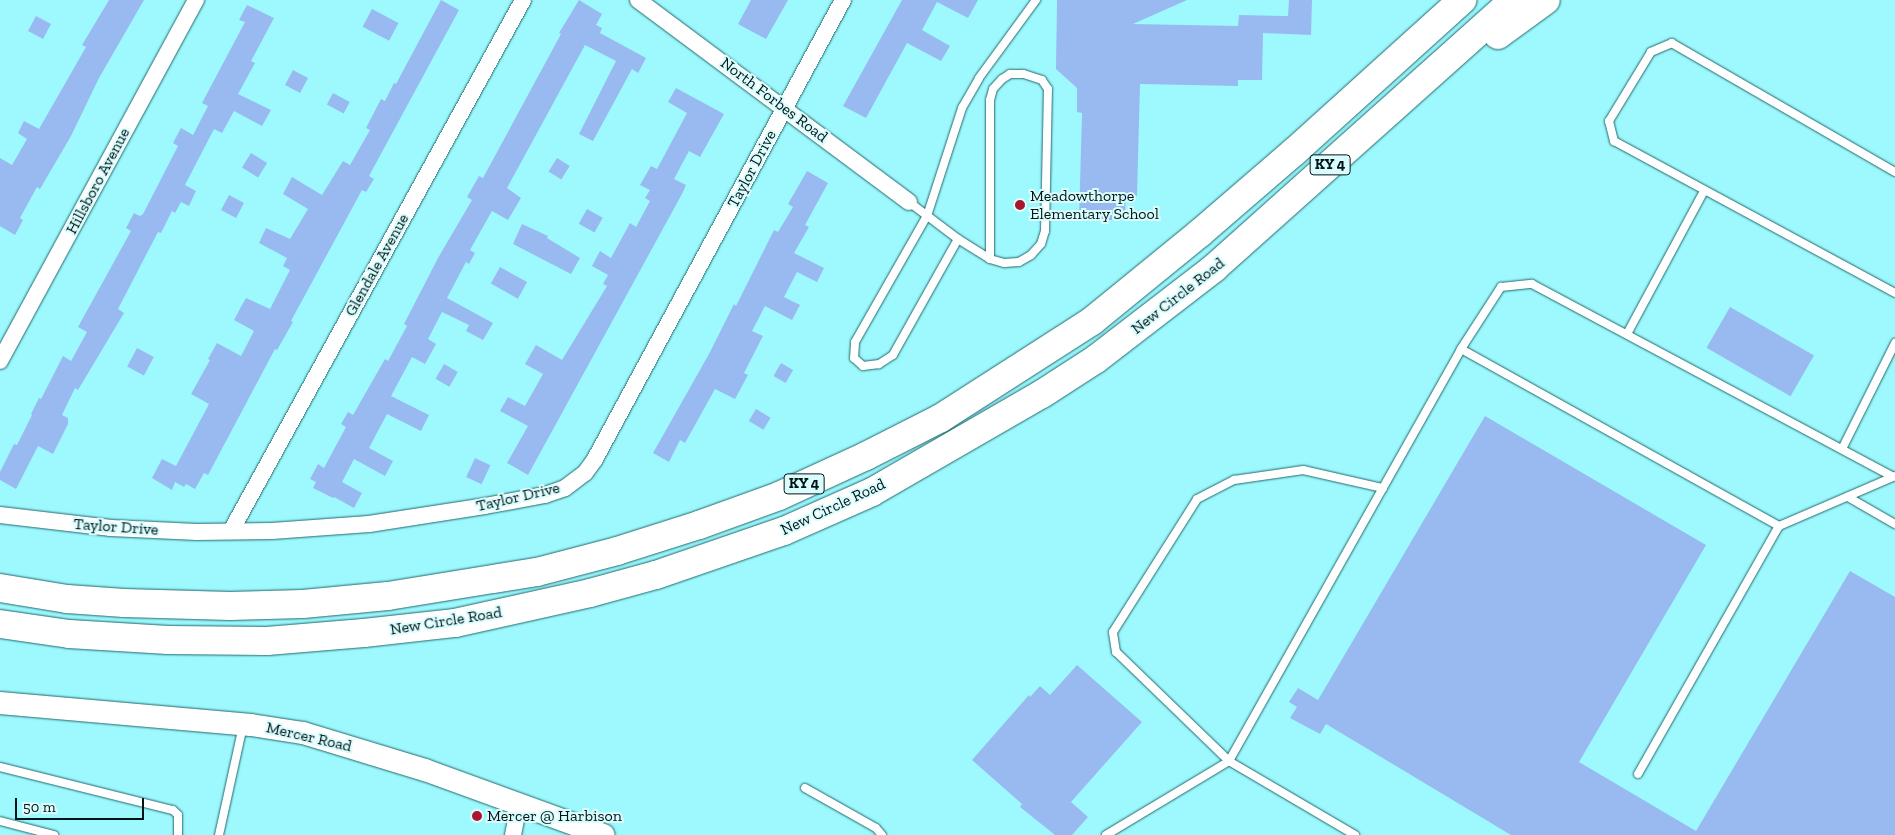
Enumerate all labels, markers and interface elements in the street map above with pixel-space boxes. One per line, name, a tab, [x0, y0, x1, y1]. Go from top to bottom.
street label: North Forbes Road	[716, 53, 832, 147]
street label: Hillsboro Avenue	[62, 124, 134, 238]
street label: Taylor Drive	[724, 127, 780, 211]
road number: KY 4	[1309, 152, 1351, 178]
place label: Meadowthorpe Elementary School	[1030, 186, 1159, 224]
marker: Meadowthorpe Elementary School	[1014, 199, 1026, 211]
street label: Glendale Avenue	[341, 210, 413, 320]
street label: New Circle Road	[1127, 254, 1229, 338]
road number: KY 4	[783, 472, 825, 496]
street label: New Circle Road	[778, 474, 888, 540]
street label: Taylor Drive	[474, 478, 562, 516]
street label: Taylor Drive	[73, 514, 159, 540]
street label: New Circle Road	[388, 603, 504, 639]
street label: Mercer Road	[264, 718, 354, 756]
scale bar	[18, 788, 146, 820]
text: 50 m	[23, 798, 56, 816]
place label: Mercer @ Harbison	[487, 806, 622, 826]
marker: Mercer @ Harbison	[471, 810, 483, 822]

